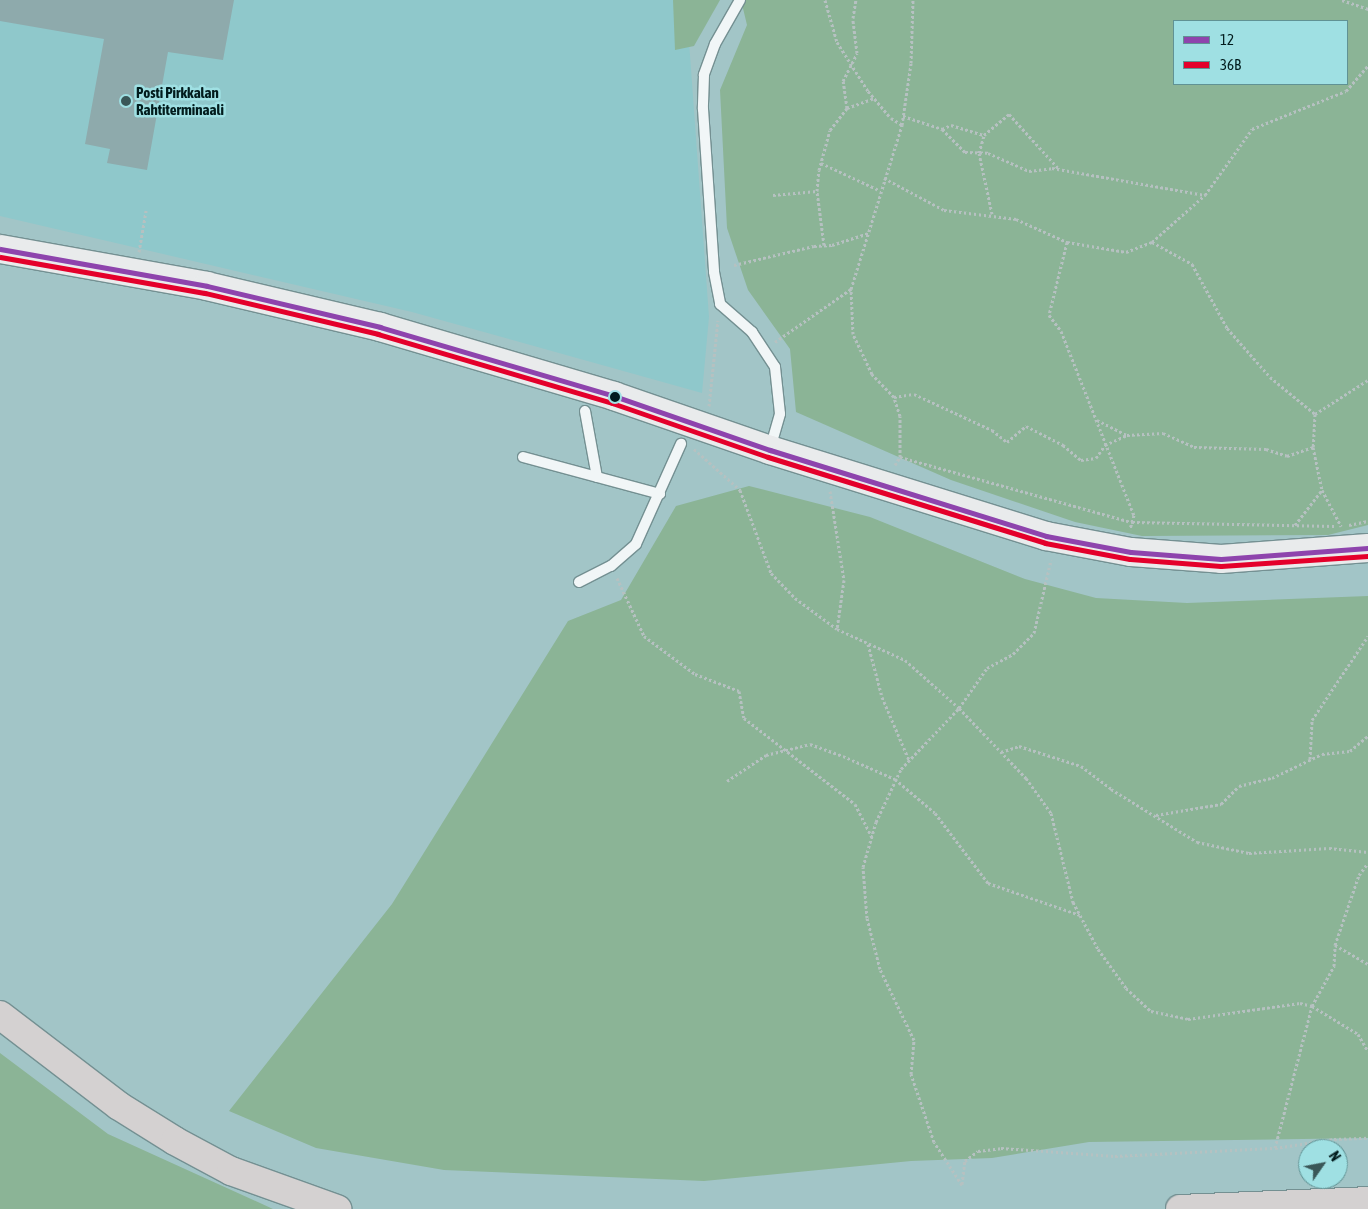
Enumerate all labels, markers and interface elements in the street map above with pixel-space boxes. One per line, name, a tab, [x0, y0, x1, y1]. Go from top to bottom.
legend	[1173, 20, 1348, 85]
text: 12	[1220, 31, 1234, 48]
text: 36B	[1220, 56, 1241, 73]
place label: Posti Pirkkalan Rahtiterminaali	[136, 83, 224, 118]
marker: Posti Pirkkalan Rahtiterminaali	[120, 95, 132, 107]
unlabelled marker	[610, 392, 620, 402]
north arrow	[1298, 1139, 1348, 1189]
text: N	[1326, 1149, 1344, 1164]

